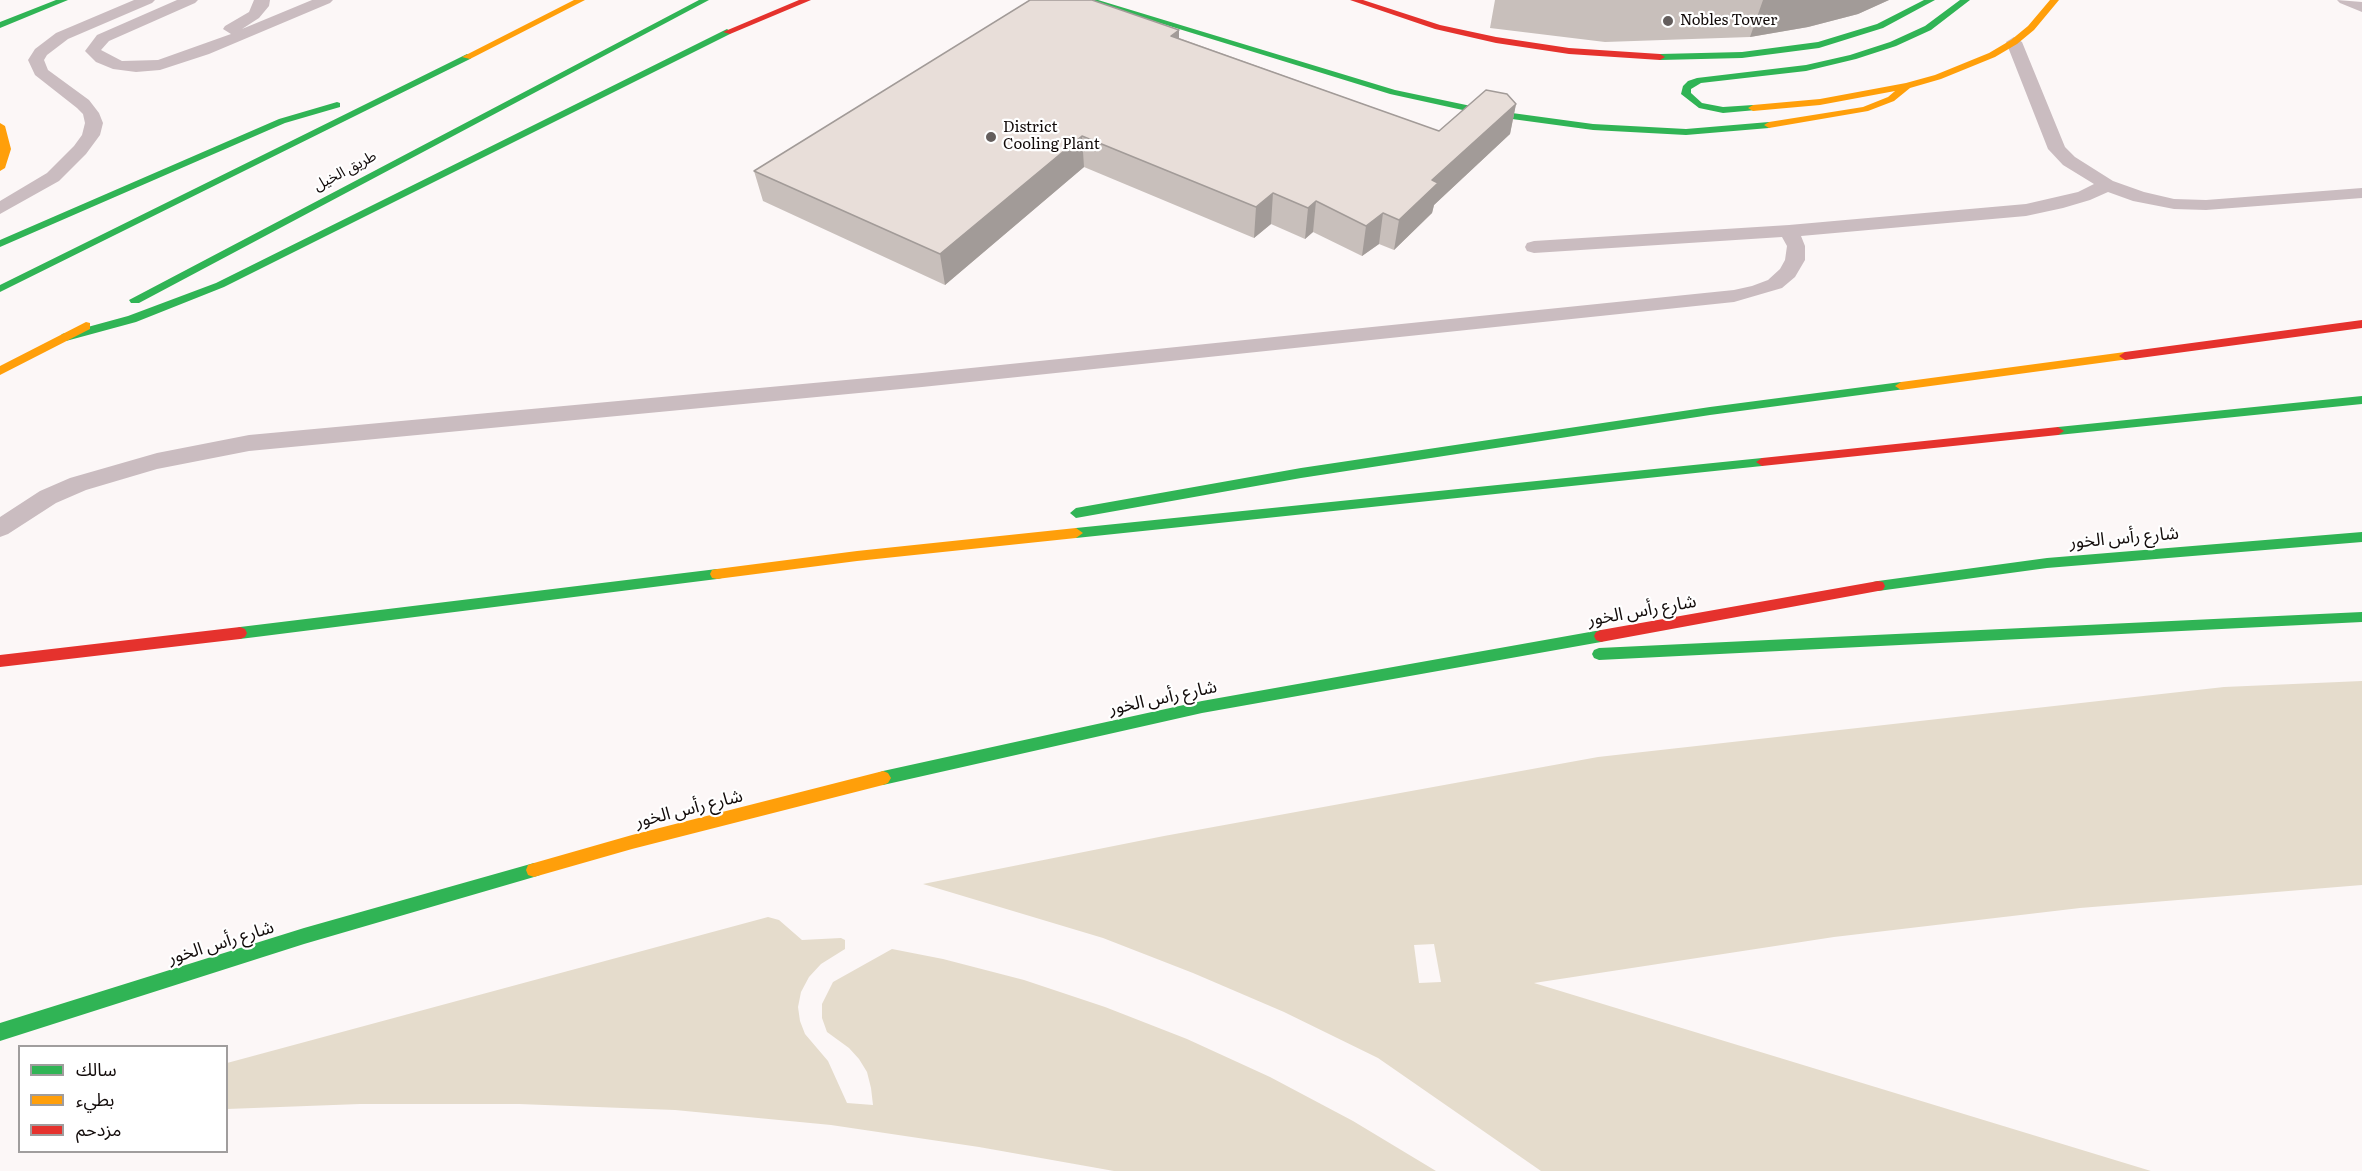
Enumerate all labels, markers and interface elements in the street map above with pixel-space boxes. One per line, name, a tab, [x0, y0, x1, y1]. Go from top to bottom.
place label: Nobles Tower	[1680, 12, 1777, 30]
marker: Nobles Tower	[1661, 14, 1675, 28]
place label: District Cooling Plant	[1003, 119, 1100, 154]
marker: District Cooling Plant	[984, 130, 998, 144]
street label: طريق الخيل	[310, 147, 380, 195]
street label: شارع رأس الخور	[2068, 522, 2180, 554]
street label: شارع رأس الخور	[1586, 591, 1698, 631]
street label: شارع رأس الخور	[1107, 676, 1219, 720]
street label: شارع رأس الخور	[633, 785, 745, 833]
street label: شارع رأس الخور	[165, 917, 277, 969]
legend	[18, 1045, 228, 1153]
text: سالك	[76, 1055, 117, 1082]
text: بطيء	[76, 1085, 114, 1112]
text: مزدحم	[76, 1115, 121, 1142]

